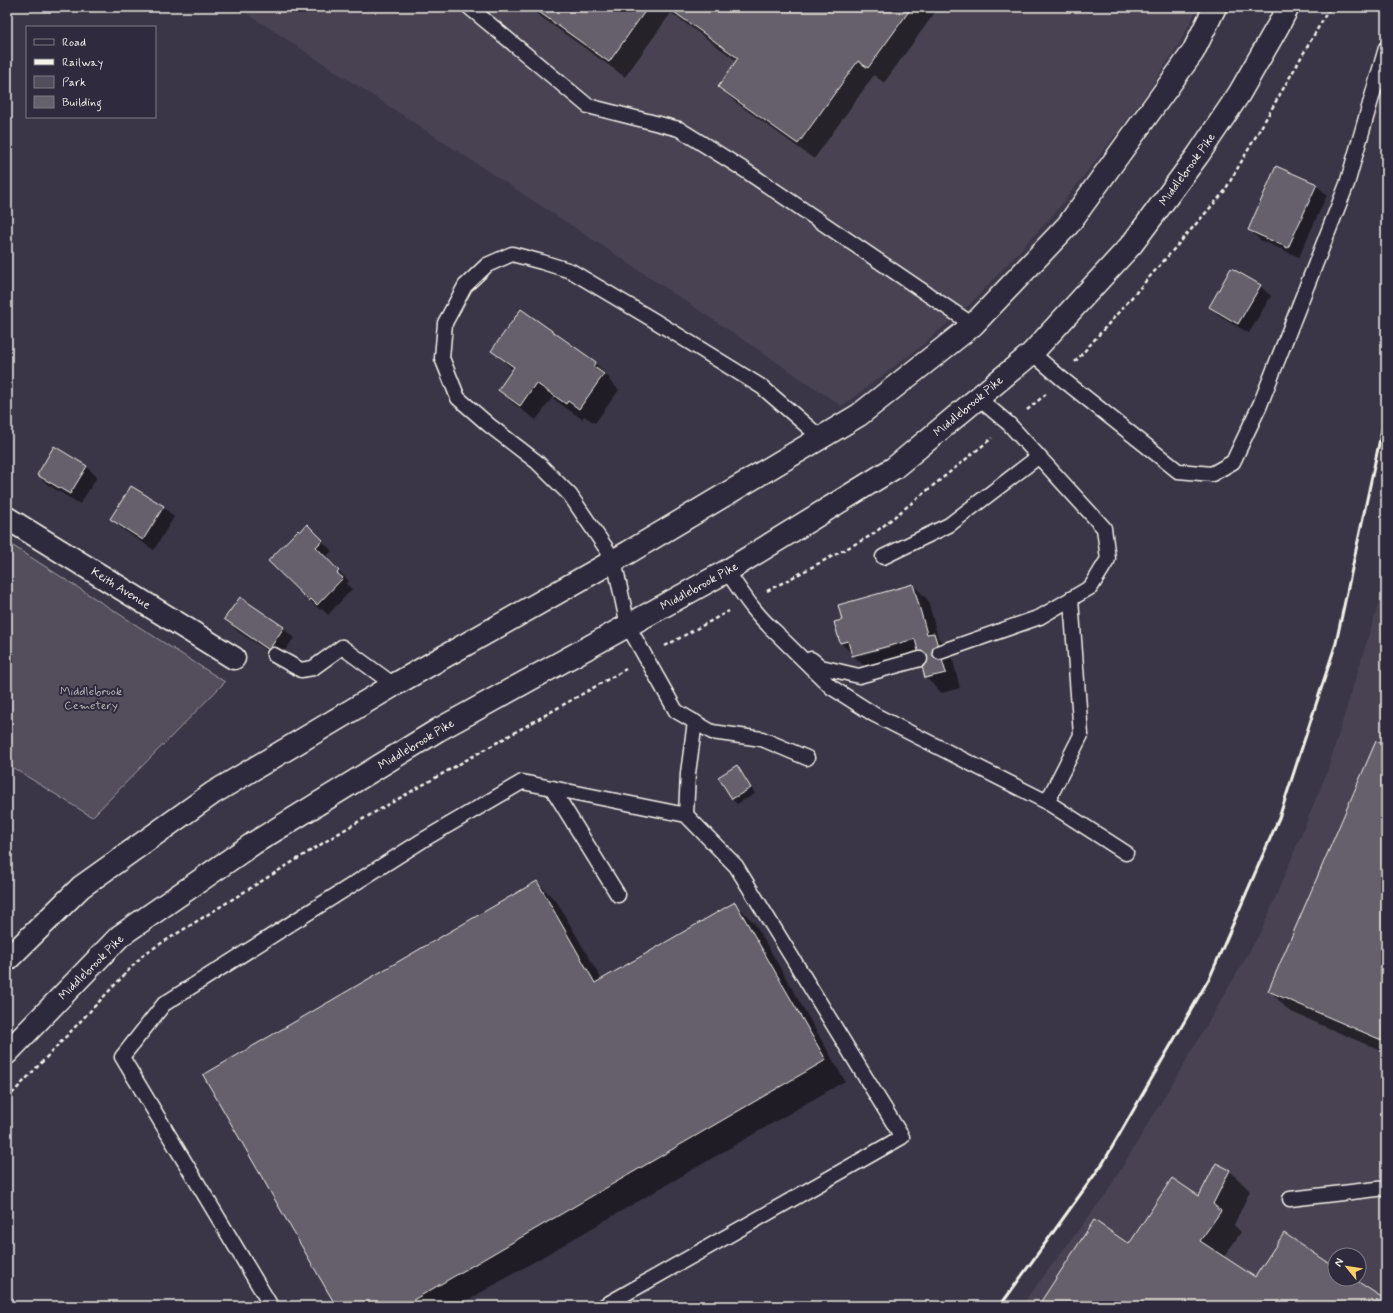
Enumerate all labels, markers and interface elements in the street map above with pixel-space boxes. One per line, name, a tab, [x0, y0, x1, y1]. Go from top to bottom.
legend	[26, 26, 156, 118]
text: Road	[62, 35, 86, 51]
text: Railway	[62, 55, 104, 71]
text: Park	[62, 75, 86, 91]
text: Building	[62, 95, 102, 112]
street label: Middlebrook Pike	[1156, 130, 1220, 209]
street label: Middlebrook Pike	[930, 373, 1007, 441]
street label: Middlebrook Pike	[658, 559, 742, 615]
street label: Keith Avenue	[88, 564, 153, 614]
park label: Middlebrook Cemetery	[60, 684, 122, 714]
street label: Middlebrook Pike	[375, 716, 458, 774]
street label: Middlebrook Pike	[55, 931, 128, 1004]
north arrow	[1327, 1247, 1367, 1287]
text: N	[1331, 1256, 1347, 1269]

